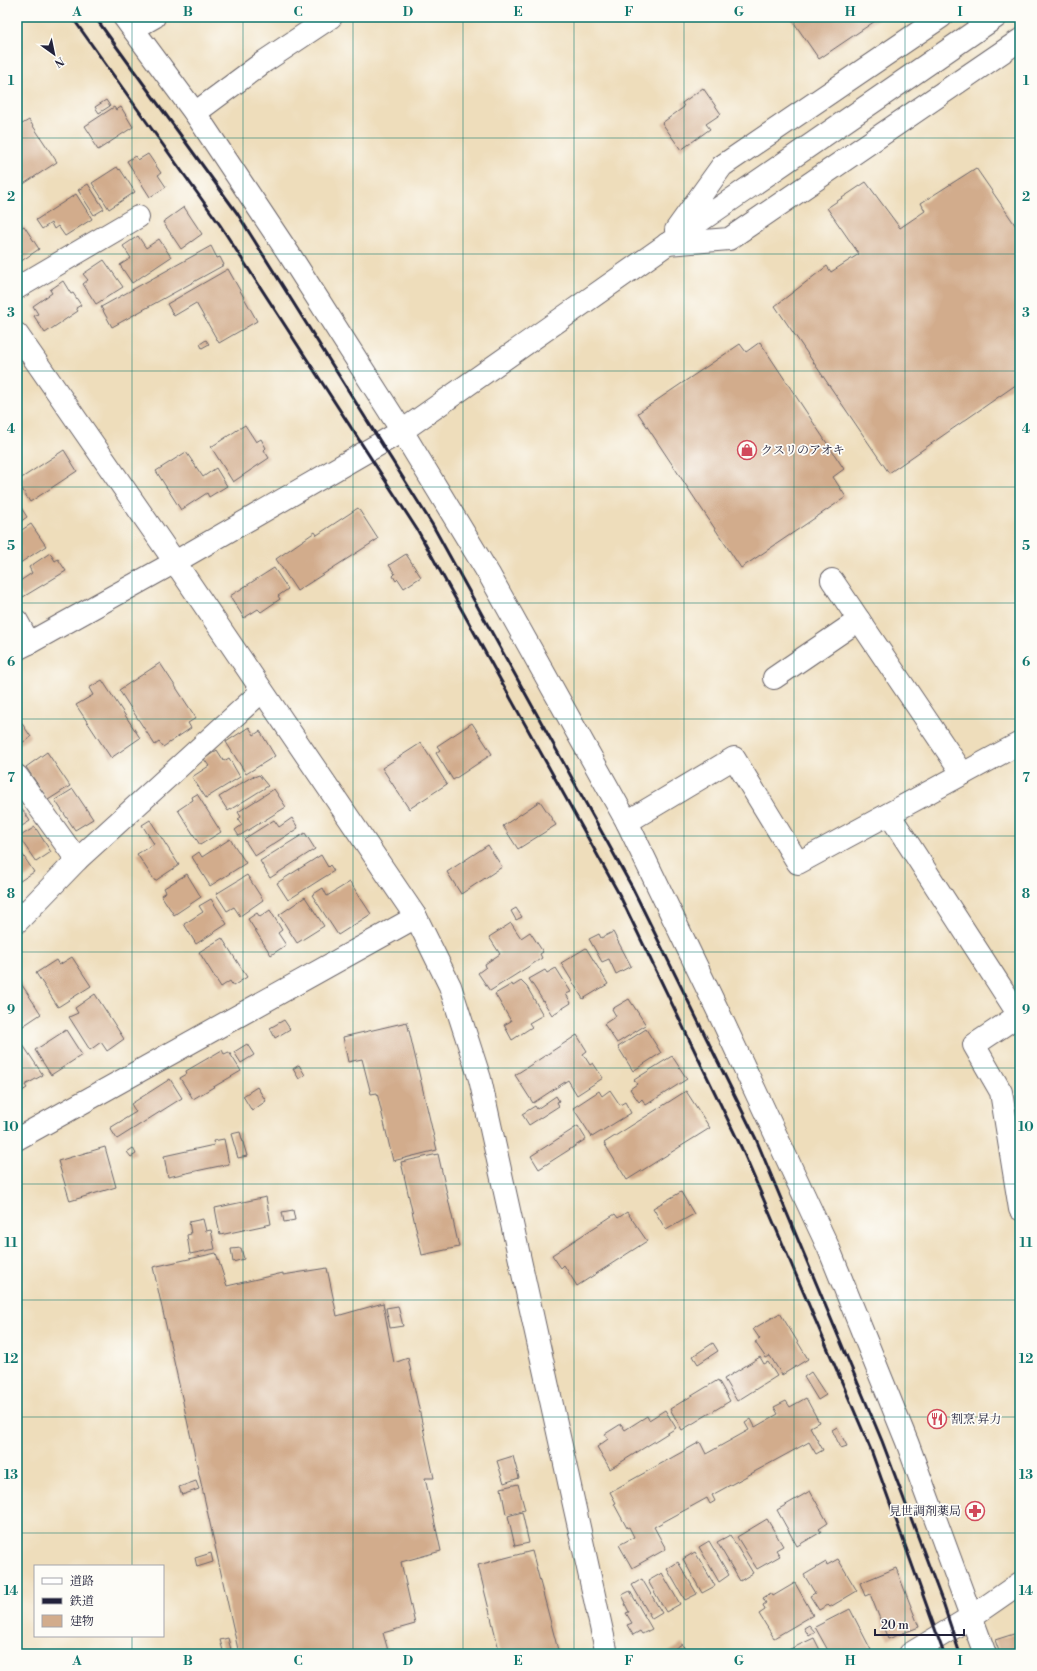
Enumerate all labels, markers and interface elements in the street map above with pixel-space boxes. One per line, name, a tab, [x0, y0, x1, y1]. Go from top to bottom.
text: A	[71, 4, 82, 20]
text: B	[183, 4, 193, 20]
text: C	[293, 4, 303, 20]
text: D	[403, 4, 413, 20]
text: E	[513, 4, 523, 20]
text: F	[624, 4, 634, 20]
text: G	[734, 4, 745, 20]
text: H	[845, 4, 856, 20]
text: I	[957, 4, 963, 20]
north arrow	[34, 34, 74, 74]
text: N	[51, 53, 66, 70]
text: 1	[8, 73, 15, 89]
text: 1	[1023, 73, 1030, 89]
text: 2	[7, 189, 15, 205]
text: 2	[1022, 189, 1030, 205]
text: 3	[7, 305, 15, 321]
text: 3	[1022, 305, 1030, 321]
text: 4	[7, 421, 16, 437]
text: 4	[1022, 421, 1031, 437]
shop icon: クスリのアオキ	[736, 439, 758, 461]
place label: クスリのアオキ	[761, 443, 845, 458]
text: 5	[7, 538, 15, 554]
text: 5	[1022, 538, 1030, 554]
text: 6	[7, 654, 15, 670]
text: 6	[1022, 654, 1030, 670]
text: 7	[7, 770, 15, 786]
text: 7	[1022, 770, 1030, 786]
text: 8	[7, 886, 15, 902]
text: 8	[1022, 886, 1030, 902]
text: 9	[7, 1002, 15, 1018]
text: 9	[1022, 1002, 1030, 1018]
text: 10	[3, 1119, 19, 1135]
text: 10	[1018, 1119, 1034, 1135]
text: 11	[5, 1235, 18, 1251]
text: 11	[1020, 1235, 1033, 1251]
text: 12	[4, 1351, 18, 1367]
text: 12	[1019, 1351, 1033, 1367]
restaurant icon: 割烹 昇力	[926, 1408, 948, 1430]
place label: 割烹 昇力	[951, 1412, 1001, 1427]
text: 13	[4, 1467, 18, 1483]
text: 13	[1019, 1467, 1033, 1483]
pharmacy icon: 見世調剤薬局	[964, 1500, 986, 1522]
place label: 見世調剤薬局	[889, 1504, 961, 1519]
legend	[34, 1565, 164, 1637]
text: 道路	[70, 1574, 94, 1589]
text: 14	[4, 1583, 18, 1599]
text: 14	[1019, 1583, 1033, 1599]
text: 鉄道	[69, 1594, 94, 1609]
scale bar	[875, 1611, 964, 1637]
text: 建物	[70, 1614, 94, 1629]
text: 20 m	[881, 1618, 909, 1633]
text: A	[71, 1653, 82, 1669]
text: B	[183, 1653, 193, 1669]
text: C	[293, 1653, 303, 1669]
text: D	[403, 1653, 413, 1669]
text: E	[513, 1653, 523, 1669]
text: F	[624, 1653, 634, 1669]
text: G	[734, 1653, 745, 1669]
text: H	[845, 1653, 856, 1669]
text: I	[957, 1653, 963, 1669]

